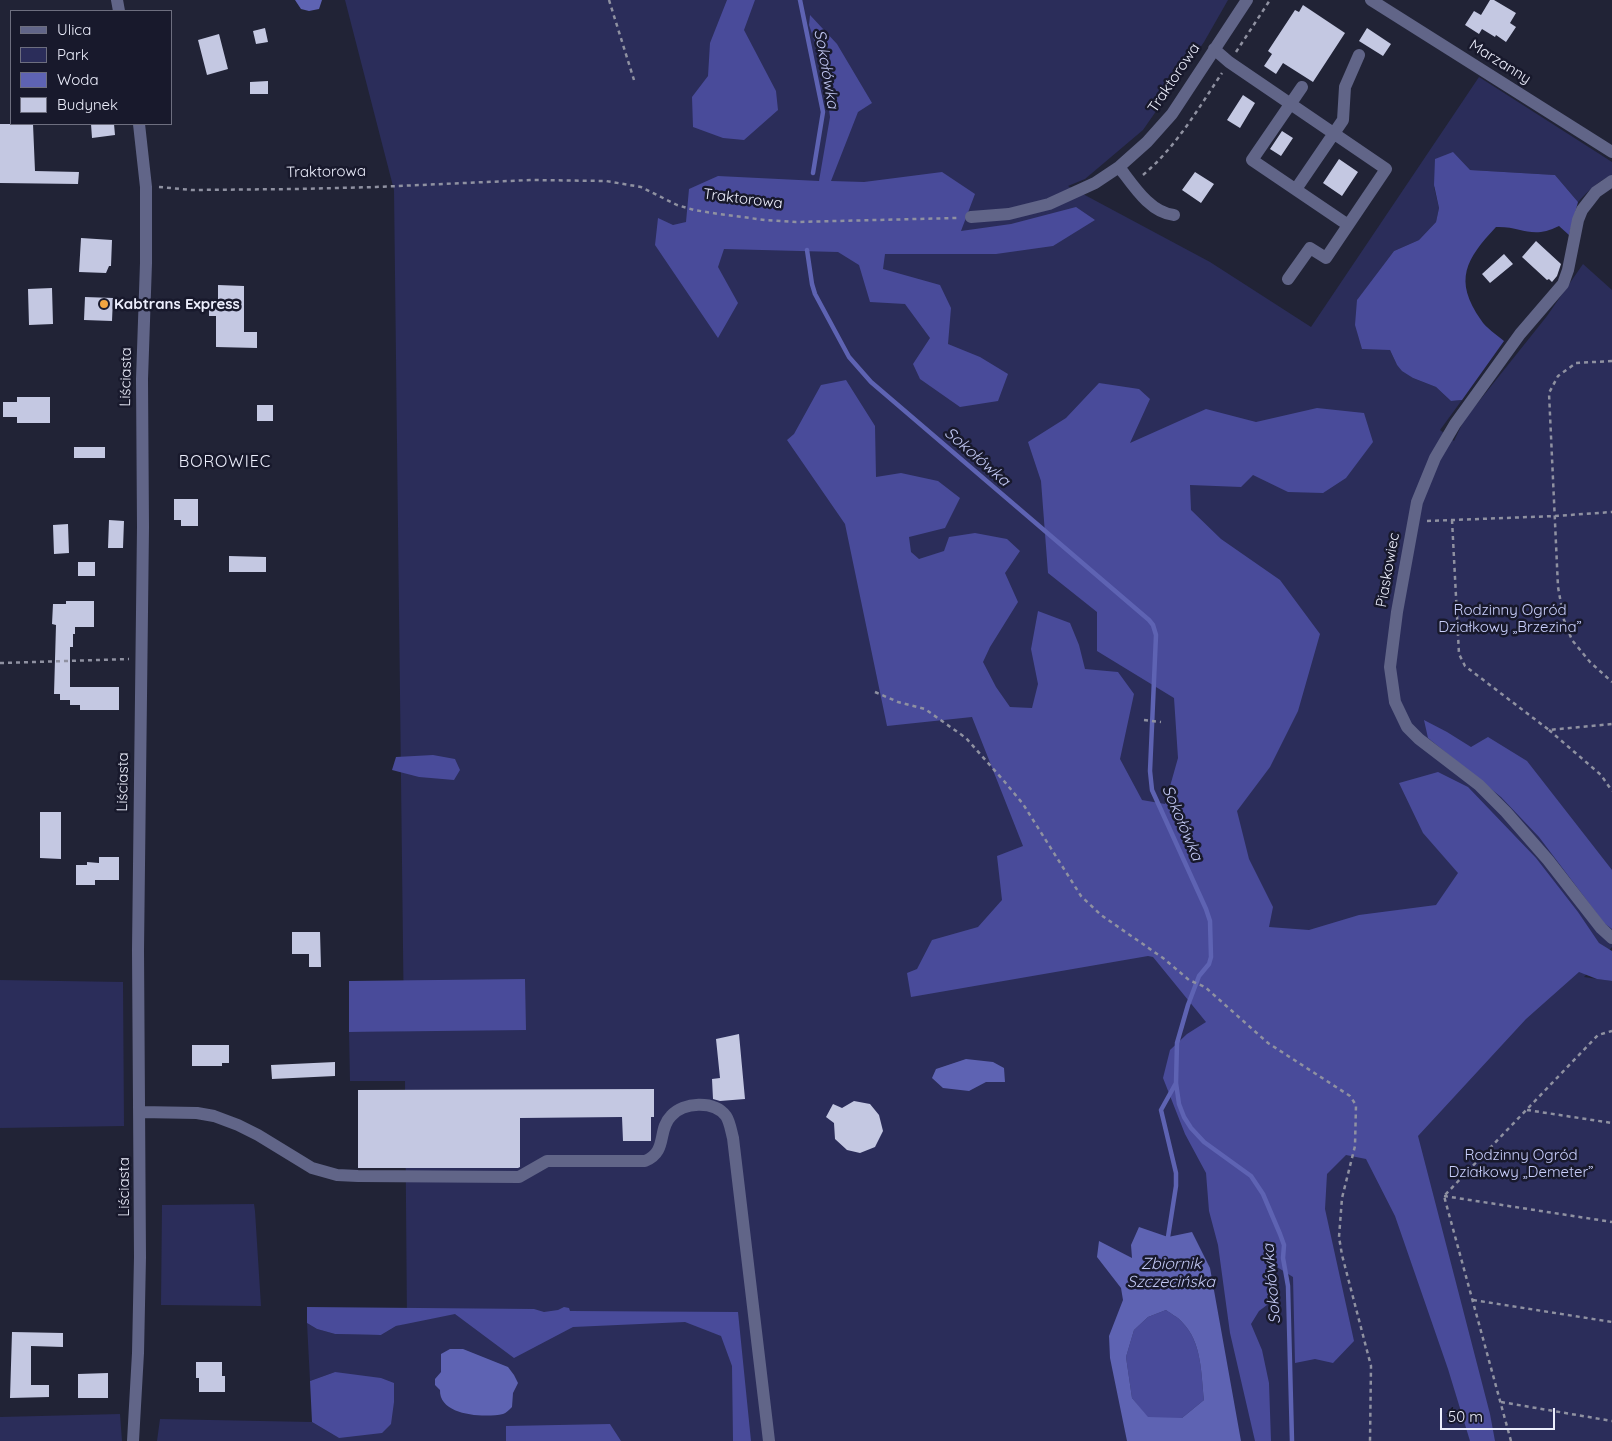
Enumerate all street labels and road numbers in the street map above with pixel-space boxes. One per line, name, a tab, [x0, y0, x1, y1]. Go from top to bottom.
street label: Marzanny	[1466, 36, 1534, 88]
street label: Traktorowa	[1144, 40, 1204, 116]
street label: Traktorowa	[286, 162, 366, 182]
street label: Traktorowa	[702, 185, 784, 213]
street label: Liściasta	[116, 347, 136, 407]
street label: Piaskowiec	[1373, 531, 1403, 609]
street label: Liściasta	[113, 752, 133, 812]
street label: Liściasta	[115, 1157, 133, 1217]

